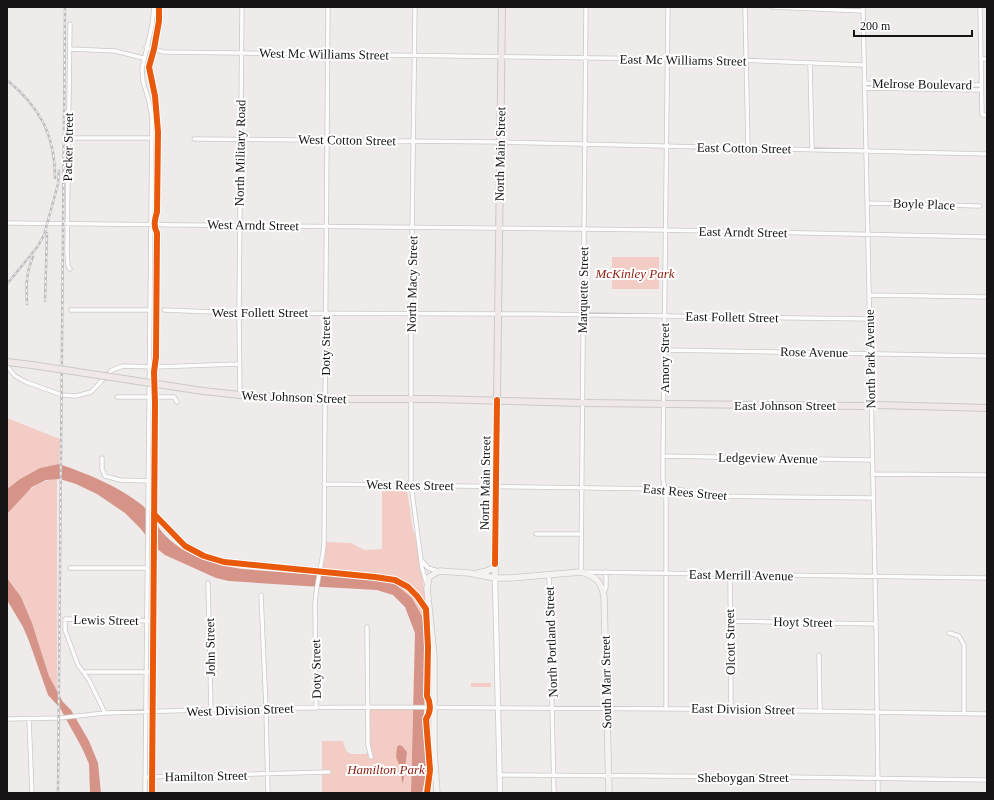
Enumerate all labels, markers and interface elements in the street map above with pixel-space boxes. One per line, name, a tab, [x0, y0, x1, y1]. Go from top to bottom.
scale bar	[854, 12, 972, 38]
text: 200 m	[860, 19, 891, 33]
street label: West Mc Williams Street	[259, 45, 389, 63]
street label: East Mc Williams Street	[620, 51, 747, 69]
street label: Melrose Boulevard	[872, 76, 973, 92]
street label: North Military Road	[232, 99, 248, 207]
street label: North Main Street	[492, 106, 508, 201]
street label: Packer Street	[60, 112, 76, 182]
street label: West Cotton Street	[298, 132, 396, 148]
street label: East Cotton Street	[697, 140, 792, 156]
street label: Boyle Place	[893, 195, 956, 213]
street label: West Arndt Street	[207, 217, 300, 233]
street label: East Arndt Street	[698, 224, 788, 240]
street label: North Macy Street	[404, 235, 420, 333]
street label: Marquette Street	[575, 246, 591, 334]
park label: McKinley Park	[594, 266, 675, 281]
street label: West Follett Street	[212, 305, 309, 320]
street label: East Follett Street	[685, 309, 779, 325]
street label: North Park Avenue	[862, 309, 878, 409]
street label: Doty Street	[318, 316, 333, 376]
street label: Amory Street	[657, 322, 672, 393]
street label: Rose Avenue	[780, 344, 848, 360]
street label: West Johnson Street	[241, 388, 347, 406]
street label: East Johnson Street	[734, 398, 836, 413]
street label: North Main Street	[477, 435, 493, 530]
street label: Ledgeview Avenue	[718, 450, 818, 466]
street label: West Rees Street	[366, 477, 454, 493]
street label: East Rees Street	[642, 481, 728, 503]
street label: East Merrill Avenue	[689, 567, 794, 583]
street label: North Portland Street	[542, 586, 560, 698]
street label: Olcott Street	[722, 608, 738, 675]
street label: Lewis Street	[73, 612, 139, 628]
street label: Hoyt Street	[773, 614, 833, 630]
street label: John Street	[202, 617, 218, 676]
street label: South Marr Street	[598, 635, 614, 729]
street label: Doty Street	[308, 639, 324, 699]
street label: West Division Street	[186, 701, 294, 719]
street label: East Division Street	[691, 701, 795, 717]
park label: Hamilton Park	[346, 762, 425, 777]
street label: Hamilton Street	[165, 768, 248, 784]
street label: Sheboygan Street	[697, 770, 789, 785]

